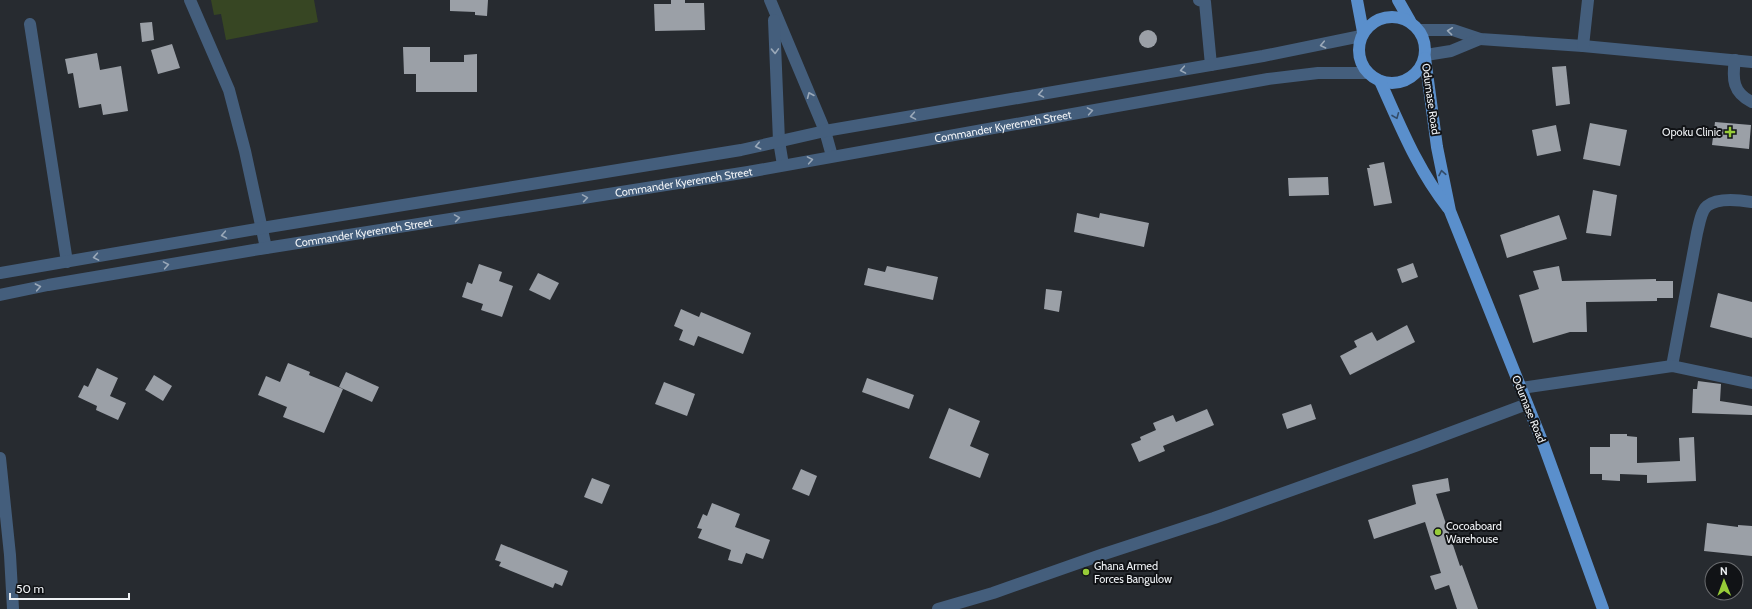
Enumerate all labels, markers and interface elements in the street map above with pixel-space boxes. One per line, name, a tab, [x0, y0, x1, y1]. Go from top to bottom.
one-way arrow	[1447, 27, 1454, 36]
one-way arrow	[1320, 40, 1327, 48]
one-way arrow	[771, 48, 780, 54]
street label: Odumase Road	[1419, 63, 1443, 135]
one-way arrow	[1180, 65, 1186, 74]
one-way arrow	[1038, 89, 1044, 98]
one-way arrow	[807, 91, 815, 99]
street label: Commander Kyeremeh Street	[933, 107, 1073, 146]
one-way arrow	[1087, 107, 1093, 115]
one-way arrow	[910, 111, 916, 120]
one-way arrow	[1391, 113, 1399, 120]
place label: Opoku Clinic	[1662, 125, 1721, 139]
marker: Opoku Clinic	[1724, 126, 1736, 138]
one-way arrow	[755, 142, 761, 150]
one-way arrow	[807, 157, 813, 165]
street label: Commander Kyeremeh Street	[614, 164, 754, 200]
one-way arrow	[1438, 170, 1447, 176]
one-way arrow	[582, 194, 588, 203]
one-way arrow	[454, 214, 460, 223]
street label: Commander Kyeremeh Street	[294, 215, 434, 250]
one-way arrow	[221, 230, 227, 239]
one-way arrow	[93, 252, 99, 260]
one-way arrow	[163, 261, 169, 270]
one-way arrow	[35, 283, 41, 291]
street label: Odumase Road	[1509, 373, 1549, 445]
place label: Cocoaboard Warehouse	[1446, 519, 1502, 546]
marker: Cocoaboard Warehouse	[1433, 527, 1443, 537]
place label: Ghana Armed Forces Bangulow	[1094, 559, 1172, 586]
north arrow	[1704, 561, 1744, 601]
text: N	[1720, 564, 1728, 578]
marker: Ghana Armed Forces Bangulow	[1081, 567, 1091, 577]
scale bar	[10, 575, 129, 601]
text: 50 m	[16, 581, 44, 596]

